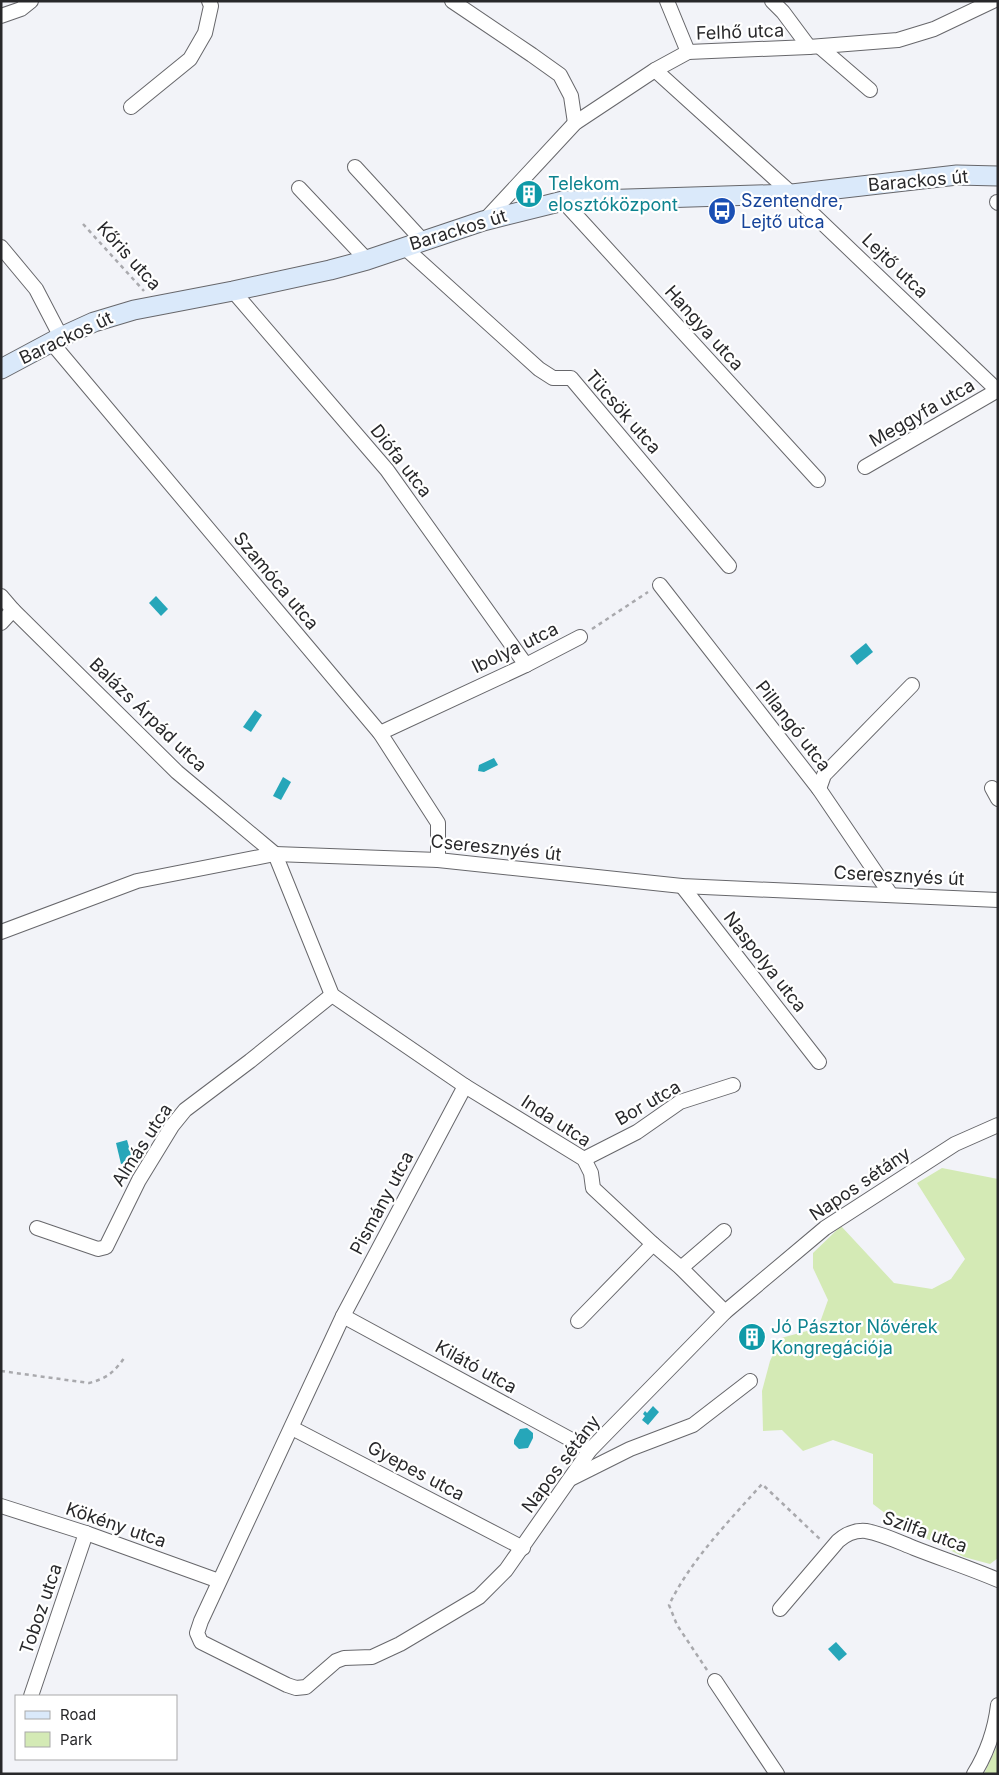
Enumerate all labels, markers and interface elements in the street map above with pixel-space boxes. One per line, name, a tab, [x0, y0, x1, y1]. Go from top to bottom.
street label: Felhő utca	[696, 19, 784, 44]
street label: Barackos út	[867, 166, 969, 195]
place label: Telekom elosztóközpont	[548, 173, 678, 215]
building icon: Telekom elosztóközpont	[514, 179, 544, 209]
place label: Szentendre, Lejtő utca	[741, 190, 843, 232]
bus stop icon: Szentendre, Lejtő utca	[707, 196, 737, 226]
street label: Barackos út	[407, 205, 509, 254]
street label: Kőris utca	[93, 217, 166, 294]
street label: Lejtő utca	[858, 229, 933, 302]
street label: Hangya utca	[661, 281, 748, 375]
street label: Barackos út	[16, 307, 116, 368]
street label: Tücsök utca	[581, 366, 665, 458]
street label: Meggyfa utca	[866, 374, 978, 451]
street label: Diófa utca	[366, 420, 436, 501]
street label: Szamóca utca	[230, 528, 323, 634]
street label: Ibolya utca	[468, 618, 561, 677]
street label: Balázs Árpád utca	[85, 653, 212, 776]
street label: Pillangó utca	[752, 676, 835, 775]
street label: Cseresznyés út	[430, 830, 563, 865]
street label: Cseresznyés út	[833, 862, 965, 889]
street label: Naspolya utca	[720, 907, 811, 1016]
street label: Bor utca	[612, 1076, 684, 1129]
street label: Inda utca	[518, 1090, 595, 1151]
street label: Almás utca	[107, 1100, 176, 1190]
street label: Napos sétány	[806, 1142, 914, 1225]
street label: Pismány utca	[346, 1148, 418, 1258]
place label: Jó Pásztor Nővérek Kongregációja	[771, 1316, 938, 1358]
building icon: Jó Pásztor Nővérek Kongregációja	[737, 1322, 767, 1352]
street label: Kilátó utca	[432, 1336, 521, 1397]
street label: Napos sétány	[517, 1411, 604, 1517]
street label: Gyepes utca	[364, 1436, 468, 1505]
street label: Kökény utca	[63, 1498, 169, 1551]
street label: Szilfa utca	[880, 1506, 970, 1557]
street label: Toboz utca	[15, 1561, 66, 1657]
legend	[15, 1695, 178, 1760]
text: Road	[60, 1705, 96, 1724]
text: Park	[60, 1730, 93, 1749]

